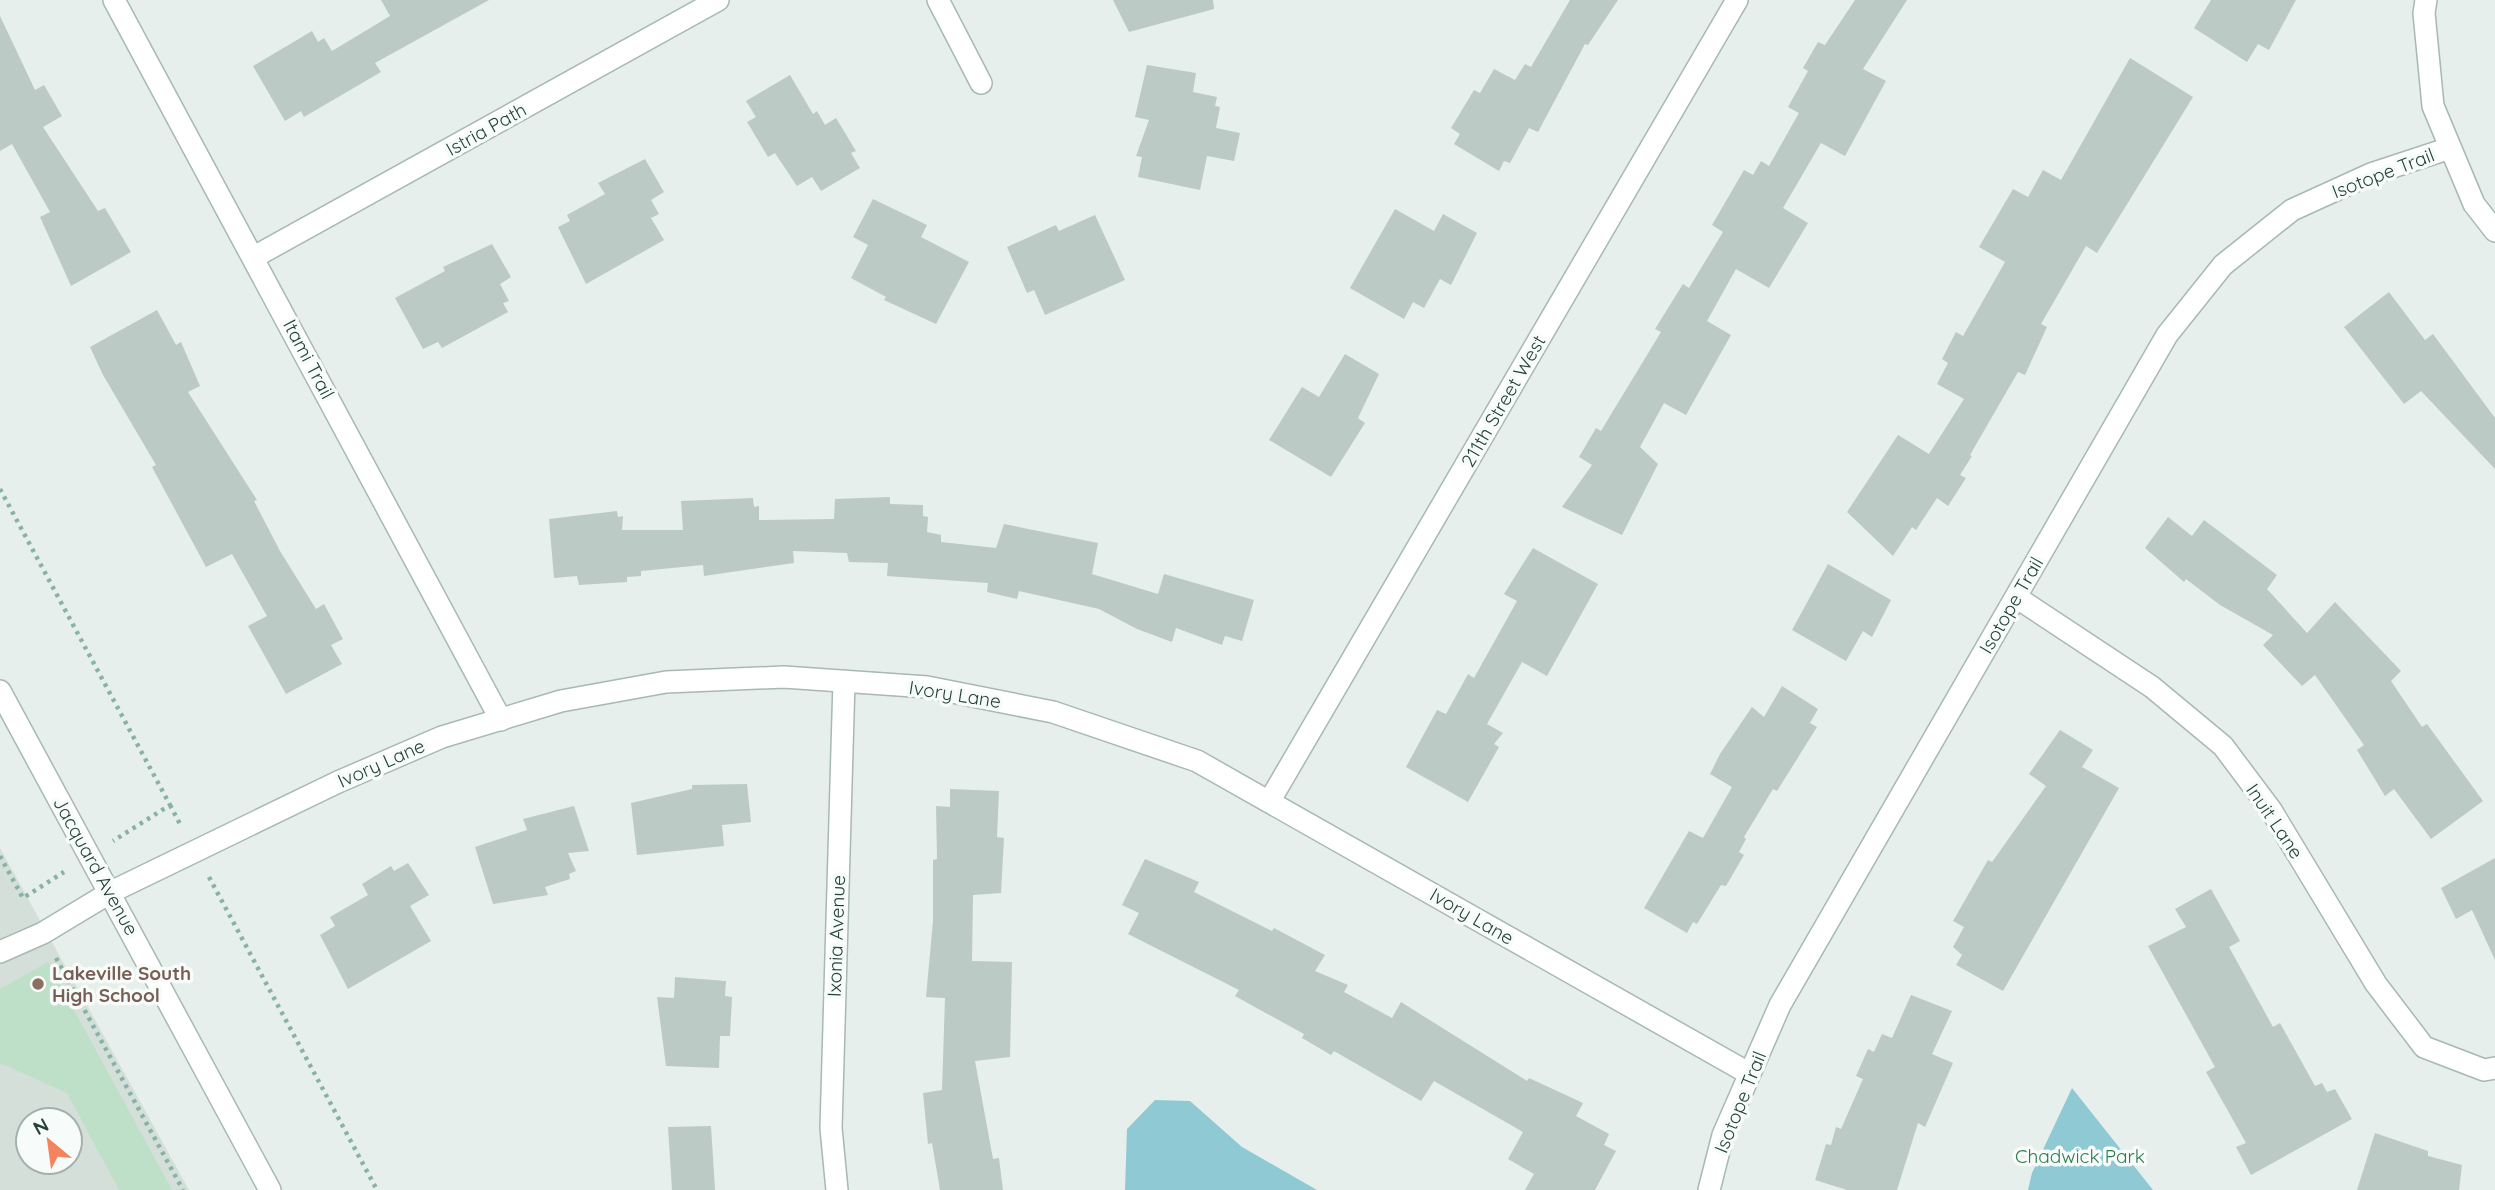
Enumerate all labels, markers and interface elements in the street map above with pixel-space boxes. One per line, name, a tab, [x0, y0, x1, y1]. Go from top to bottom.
street label: Istria Path	[442, 97, 530, 161]
street label: Isotope Trail	[2328, 142, 2438, 204]
street label: Itami Trail	[278, 315, 340, 403]
street label: 211th Street West	[1456, 331, 1550, 471]
street label: Isotope Trail	[1974, 552, 2048, 658]
street label: Ivory Lane	[907, 675, 1003, 713]
street label: Ivory Lane	[334, 733, 428, 793]
street label: Inuit Lane	[2241, 779, 2309, 863]
street label: Jacquard Avenue	[48, 793, 144, 939]
street label: Ixonia Avenue	[822, 875, 850, 997]
street label: Ivory Lane	[1426, 882, 1518, 950]
place label: Lakeville South High School	[52, 961, 191, 1007]
marker: Lakeville South High School	[30, 976, 46, 992]
street label: Isotope Trail	[1709, 1048, 1771, 1156]
north arrow	[14, 1106, 84, 1176]
text: N	[29, 1112, 53, 1140]
park label: Chadwick Park	[2015, 1144, 2145, 1168]

